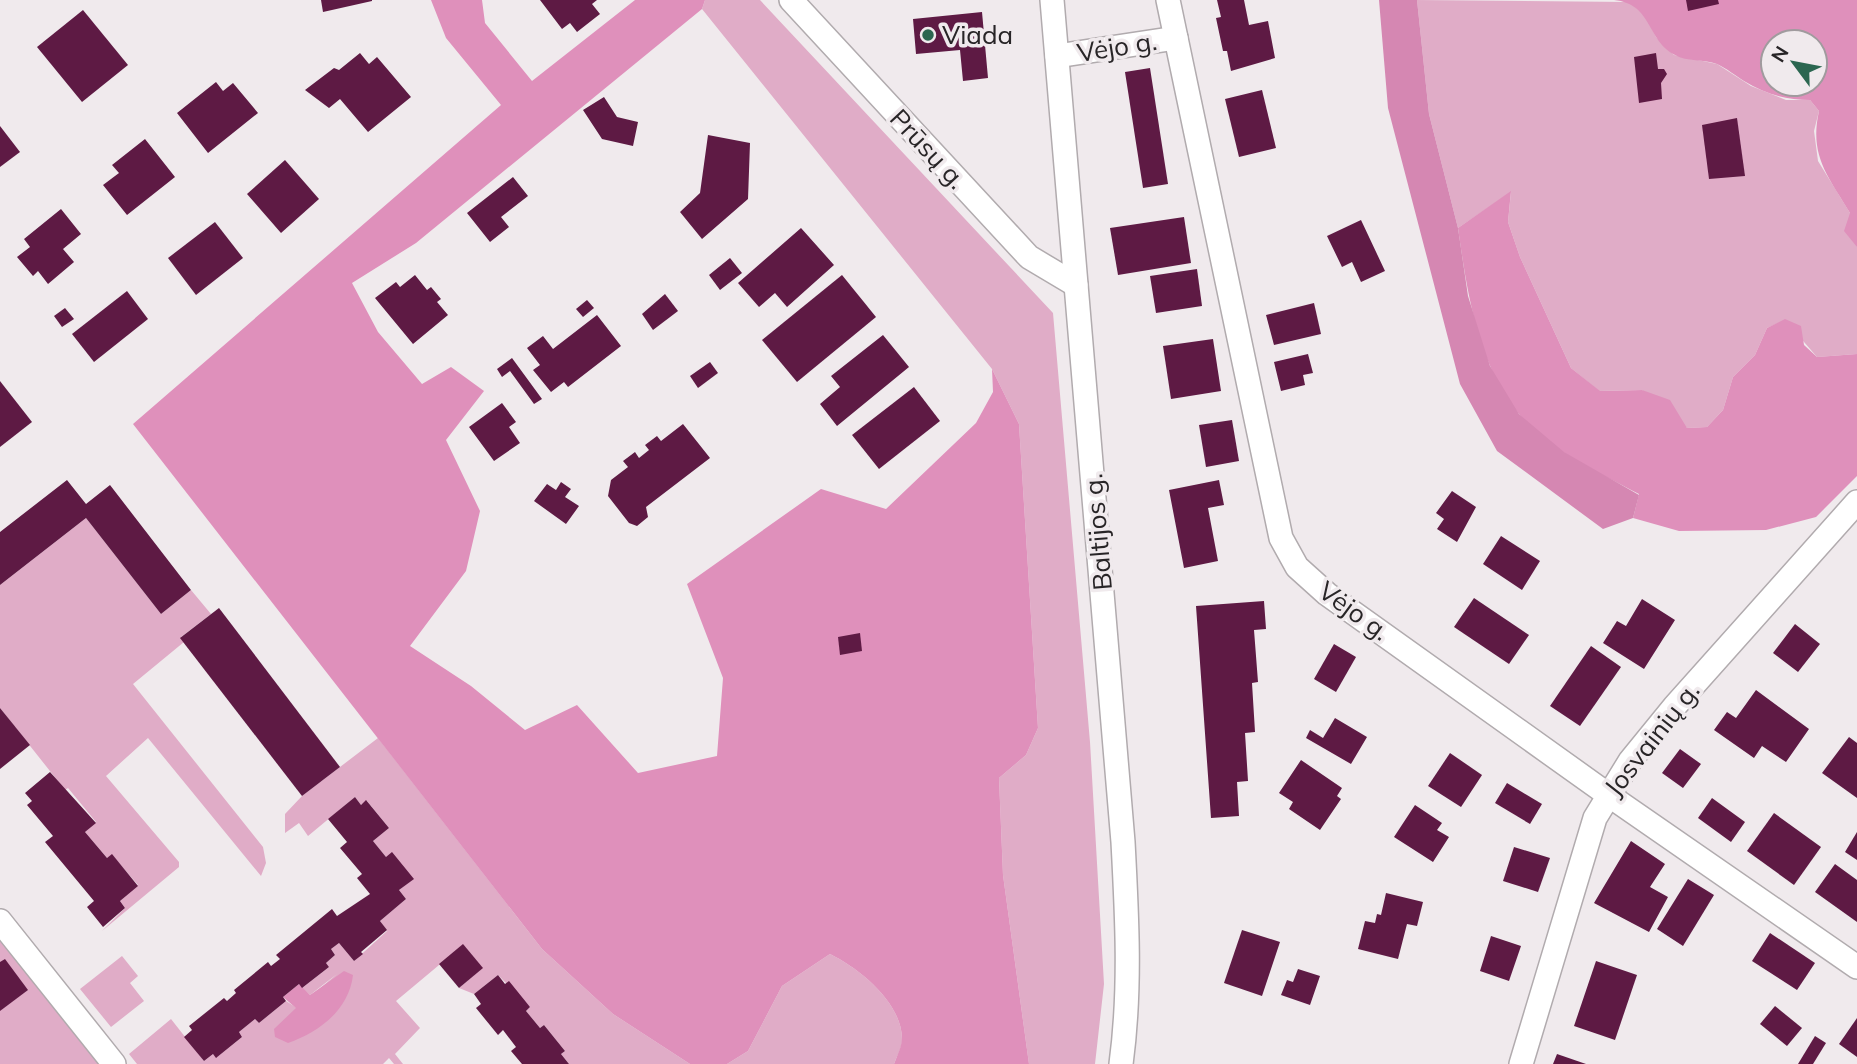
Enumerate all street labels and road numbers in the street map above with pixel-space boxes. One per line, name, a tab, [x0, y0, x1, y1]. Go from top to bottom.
street label: Vėjo g.	[1075, 24, 1159, 69]
street label: Prūsų g.	[883, 102, 974, 196]
street label: Baltijos g.	[1076, 472, 1119, 592]
street label: Vėjo g.	[1312, 574, 1396, 648]
street label: Josvainių g.	[1597, 675, 1707, 803]

